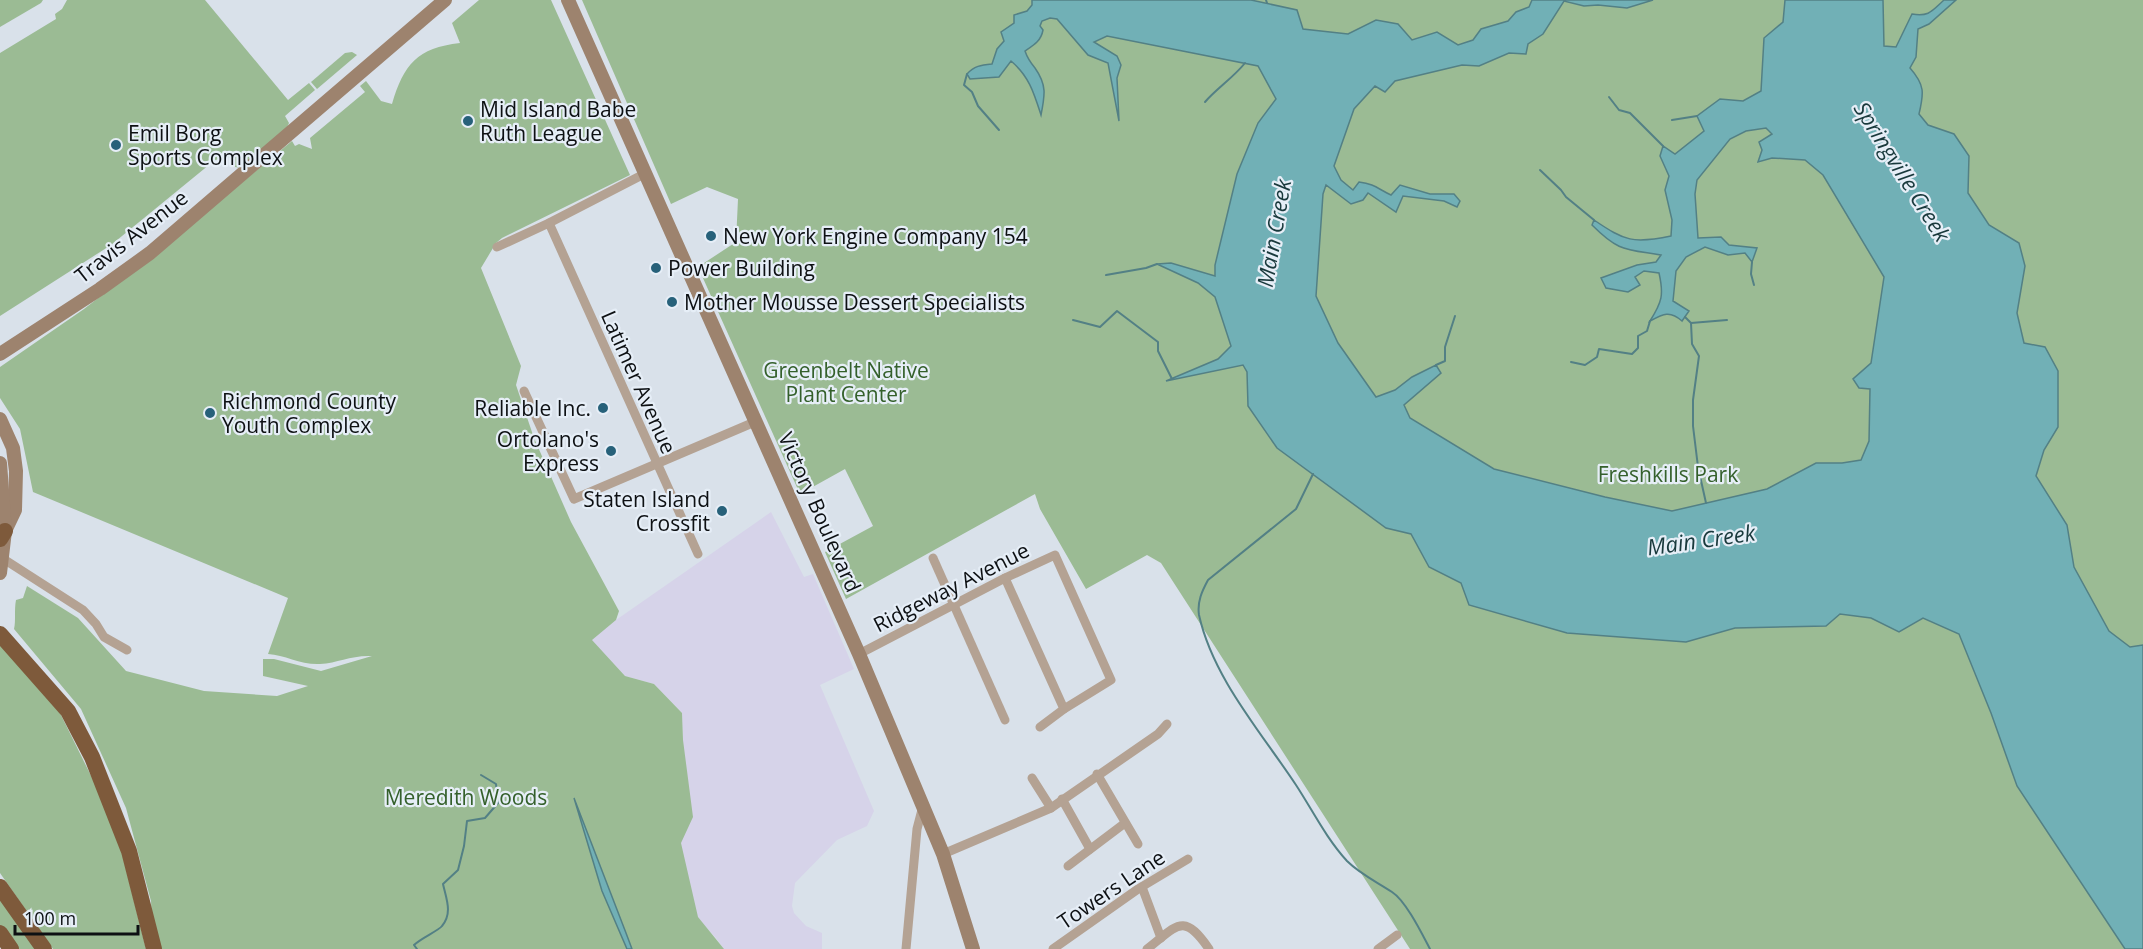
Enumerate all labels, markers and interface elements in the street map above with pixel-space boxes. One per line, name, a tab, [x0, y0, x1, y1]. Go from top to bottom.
place label: Mid Island Babe Ruth League	[480, 95, 636, 147]
water label: Springville Creek	[1848, 95, 1959, 248]
marker: Mid Island Babe Ruth League	[461, 114, 475, 128]
place label: Emil Borg Sports Complex	[128, 119, 283, 171]
marker: Emil Borg Sports Complex	[109, 138, 123, 152]
water label: Main Creek	[1249, 175, 1297, 289]
street label: Travis Avenue	[69, 183, 193, 289]
place label: New York Engine Company 154	[723, 222, 1028, 250]
marker: New York Engine Company 154	[704, 229, 718, 243]
place label: Power Building	[668, 254, 815, 282]
marker: Power Building	[649, 261, 663, 275]
place label: Mother Mousse Dessert Specialists	[684, 288, 1025, 316]
marker: Mother Mousse Dessert Specialists	[665, 295, 679, 309]
street label: Latimer Avenue	[595, 306, 683, 458]
park label: Greenbelt Native Plant Center	[763, 356, 929, 408]
place label: Richmond County Youth Complex	[222, 387, 397, 439]
place label: Reliable Inc.	[474, 394, 591, 422]
marker: Reliable Inc.	[596, 401, 610, 415]
marker: Richmond County Youth Complex	[203, 406, 217, 420]
place label: Ortolano's Express	[497, 425, 599, 477]
street label: Victory Boulevard	[772, 428, 868, 596]
marker: Ortolano's Express	[604, 444, 618, 458]
park label: Freshkills Park	[1598, 460, 1738, 488]
place label: Staten Island Crossfit	[583, 485, 710, 537]
marker: Staten Island Crossfit	[715, 504, 729, 518]
water label: Main Creek	[1645, 516, 1758, 561]
street label: Ridgeway Avenue	[868, 536, 1034, 638]
park label: Meredith Woods	[385, 783, 547, 811]
street label: Towers Lane	[1052, 843, 1170, 935]
scale bar	[15, 898, 138, 936]
text: 100 m	[24, 906, 76, 930]

